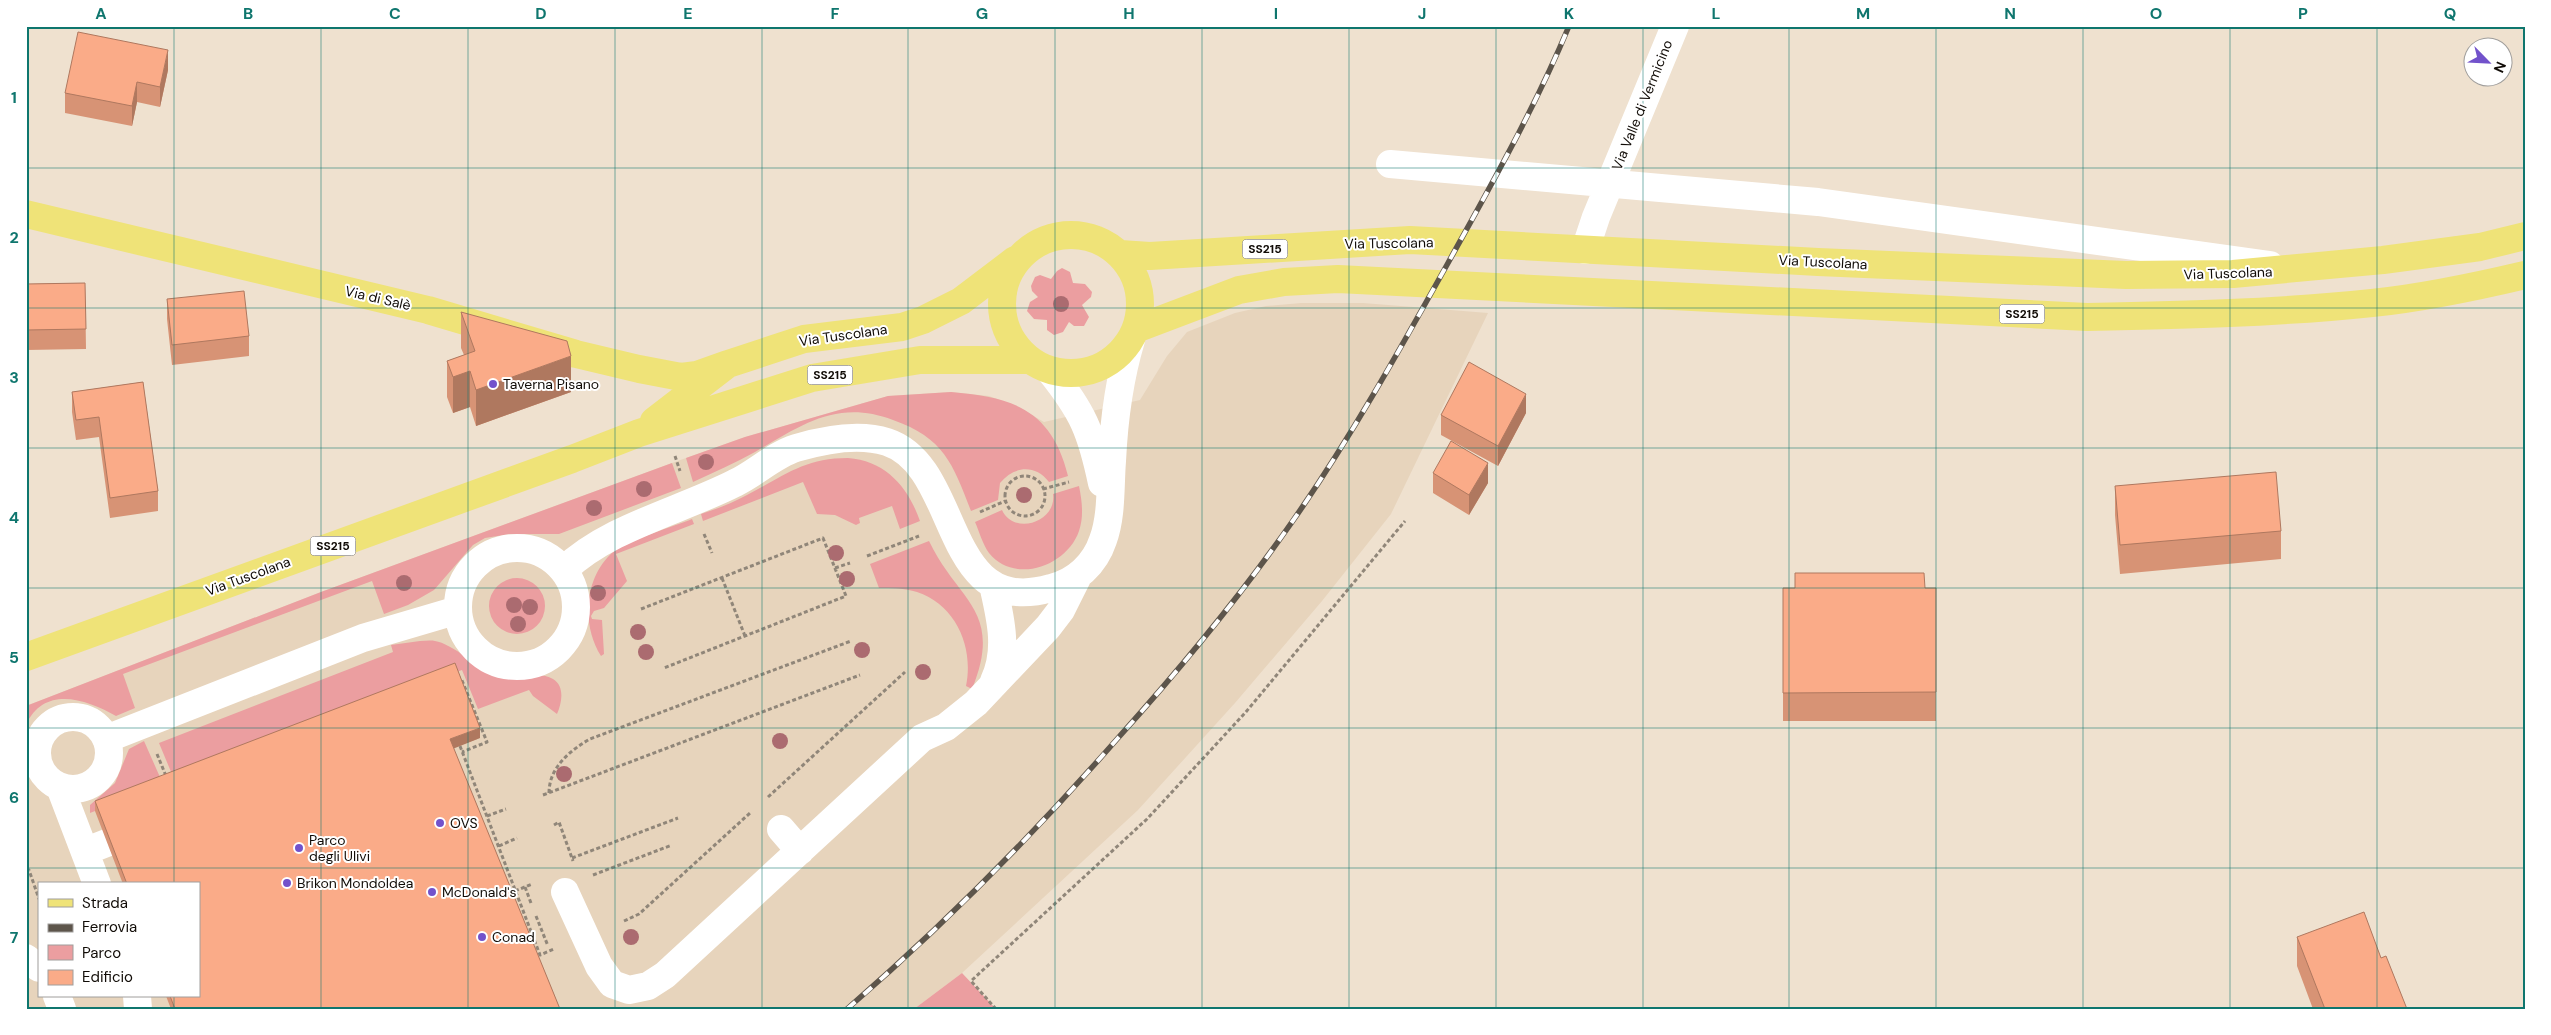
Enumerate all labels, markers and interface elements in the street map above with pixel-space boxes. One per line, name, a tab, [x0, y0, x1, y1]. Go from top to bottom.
text: A	[95, 3, 107, 24]
text: B	[243, 3, 253, 24]
text: C	[389, 3, 401, 24]
text: D	[535, 3, 547, 24]
text: E	[683, 3, 693, 24]
text: F	[831, 3, 840, 24]
text: G	[976, 3, 988, 24]
text: H	[1123, 3, 1135, 24]
text: I	[1274, 3, 1278, 24]
text: J	[1418, 3, 1426, 24]
text: K	[1564, 3, 1575, 24]
text: L	[1712, 3, 1721, 24]
text: M	[1856, 3, 1870, 24]
text: N	[2004, 3, 2016, 24]
text: O	[2150, 3, 2162, 24]
text: P	[2298, 3, 2308, 24]
text: Q	[2444, 3, 2456, 24]
street label: Via Valle di Vermicino	[1608, 37, 1676, 173]
north arrow	[2464, 38, 2514, 88]
text: N	[2490, 59, 2510, 76]
text: 1	[11, 87, 17, 108]
text: 2	[9, 227, 19, 248]
street label: Via Tuscolana	[1344, 233, 1434, 253]
road number: SS215	[1242, 240, 1288, 258]
street label: Via Tuscolana	[1778, 251, 1868, 273]
street label: Via Tuscolana	[2183, 262, 2273, 284]
street label: Via di Salè	[343, 282, 413, 314]
road number: SS215	[2000, 304, 2044, 324]
street label: Via Tuscolana	[798, 320, 888, 350]
road number: SS215	[808, 366, 852, 384]
text: 3	[9, 367, 19, 388]
place label: Taverna Pisano	[503, 375, 599, 393]
marker: Taverna Pisano	[487, 378, 499, 390]
text: 4	[9, 507, 19, 528]
road number: SS215	[310, 536, 356, 556]
street label: Via Tuscolana	[203, 552, 293, 600]
text: 5	[9, 647, 19, 668]
text: 6	[9, 787, 19, 808]
place label: OVS	[450, 814, 478, 832]
marker: OVS	[434, 817, 446, 829]
place label: Parco degli Ulivi	[309, 831, 370, 865]
marker: Parco degli Ulivi	[293, 842, 305, 854]
place label: Brikon MondoIdea	[297, 874, 413, 892]
marker: Brikon MondoIdea	[281, 877, 293, 889]
legend	[38, 882, 200, 998]
place label: McDonald's	[442, 883, 517, 901]
marker: McDonald's	[426, 886, 438, 898]
text: Strada	[82, 893, 128, 913]
text: Ferrovia	[82, 917, 137, 937]
text: 7	[10, 927, 19, 948]
place label: Conad	[492, 928, 535, 946]
marker: Conad	[476, 931, 488, 943]
text: Parco	[82, 943, 121, 963]
text: Edificio	[82, 967, 133, 987]

